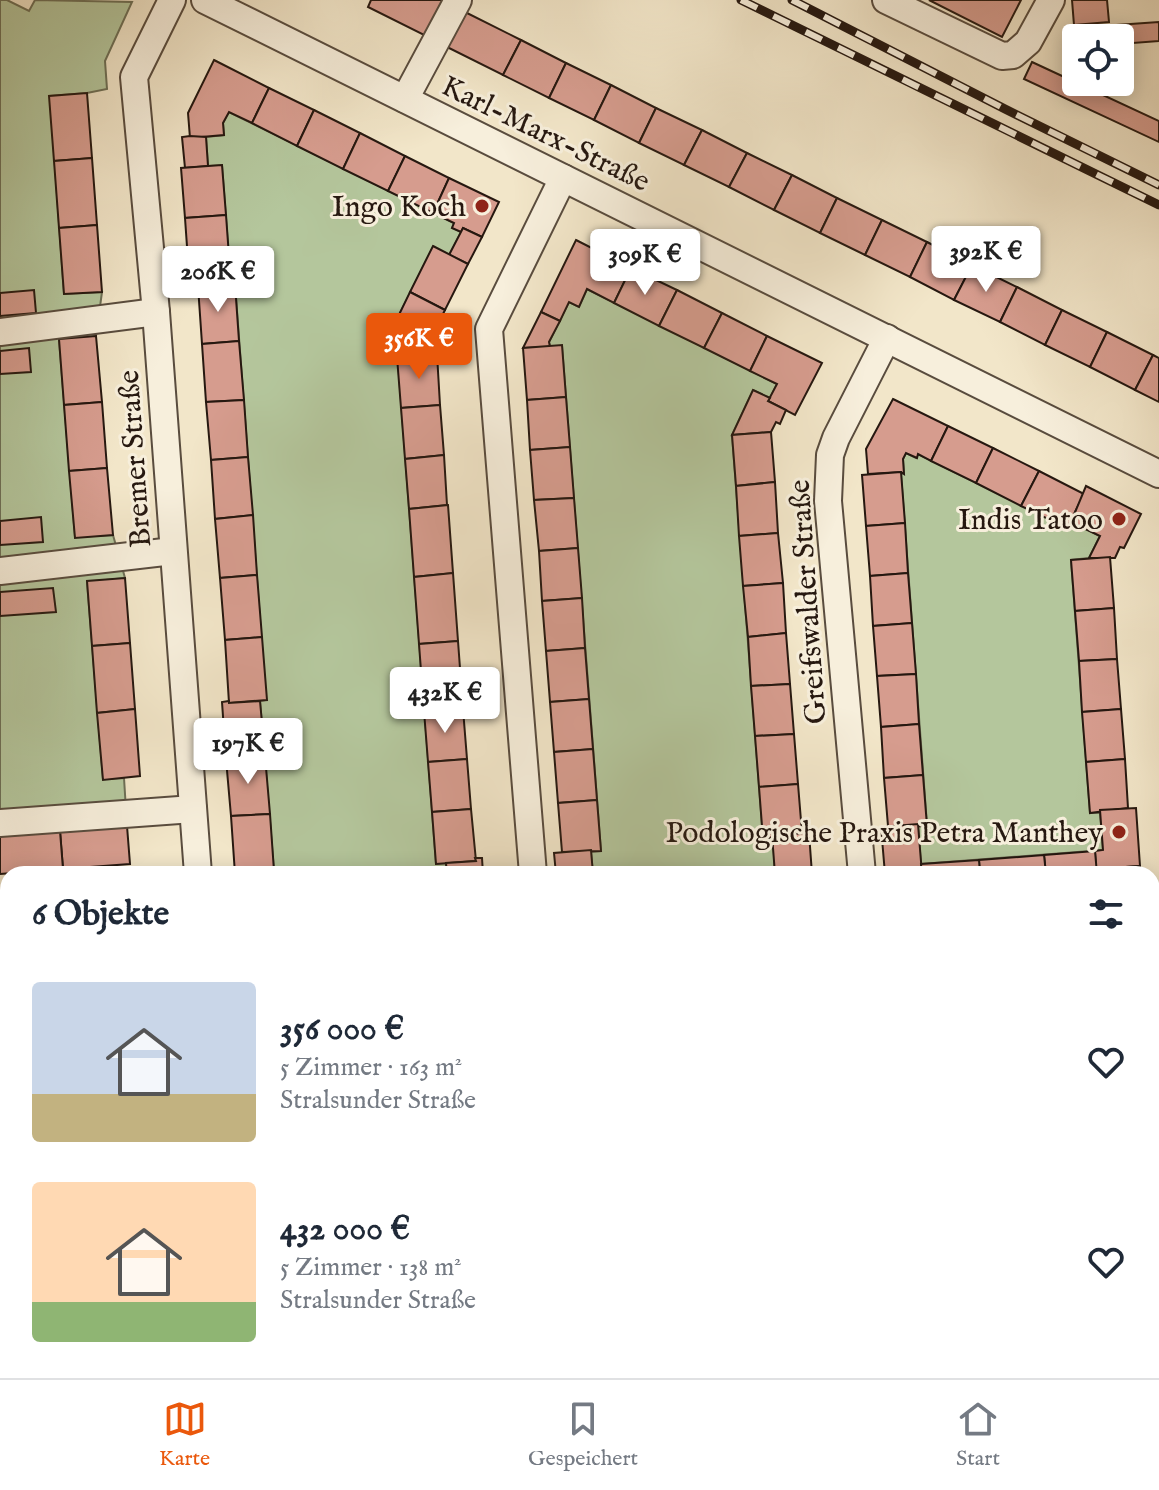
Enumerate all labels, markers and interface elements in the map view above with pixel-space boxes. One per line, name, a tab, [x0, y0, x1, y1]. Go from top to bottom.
map controls	[1062, 24, 1134, 96]
button: locate	[1062, 24, 1134, 96]
street label: Karl-Marx-Straße	[435, 68, 656, 202]
place label: Ingo Koch	[332, 189, 466, 227]
marker: Ingo Koch	[473, 197, 491, 215]
pin: 392K €	[921, 226, 1051, 294]
pin: 309K €	[580, 229, 710, 297]
text: 392K €	[950, 235, 1022, 268]
text: 309K €	[608, 238, 682, 271]
pin: 206K €	[153, 246, 283, 314]
text: 206K €	[180, 255, 256, 288]
pin: 356K €	[354, 313, 484, 381]
text: 356K €	[384, 322, 454, 355]
street label: Bremer Straße	[111, 369, 161, 549]
street label: Greifswalder Straße	[781, 478, 836, 725]
place label: Indis Tatoo	[958, 502, 1103, 540]
marker: Indis Tatoo	[1110, 510, 1128, 528]
pin: 432K €	[380, 667, 510, 735]
text: 432K €	[408, 676, 482, 709]
pin: 197K €	[183, 718, 313, 786]
text: 197K €	[212, 727, 284, 760]
place label: Podologische Praxis Petra Manthey	[666, 815, 1103, 853]
marker: Podologische Praxis Petra Manthey	[1110, 823, 1128, 841]
icon: filters	[1084, 892, 1128, 936]
text: 6 Objekte	[32, 893, 169, 936]
text: 356 000 €	[280, 1008, 404, 1051]
icon: home	[96, 1014, 192, 1110]
icon: heart	[1084, 1040, 1128, 1084]
text: 5 Zimmer · 163 m²	[280, 1051, 462, 1084]
text: Stralsunder Straße	[280, 1084, 476, 1117]
text: 432 000 €	[280, 1208, 410, 1251]
icon: home	[96, 1214, 192, 1310]
icon: heart	[1084, 1240, 1128, 1284]
text: 5 Zimmer · 138 m²	[280, 1251, 462, 1284]
text: Stralsunder Straße	[280, 1284, 476, 1317]
tab: Karte	[159, 1397, 210, 1473]
tab: Gespeichert	[528, 1397, 638, 1473]
tab: Start	[956, 1397, 1000, 1473]

